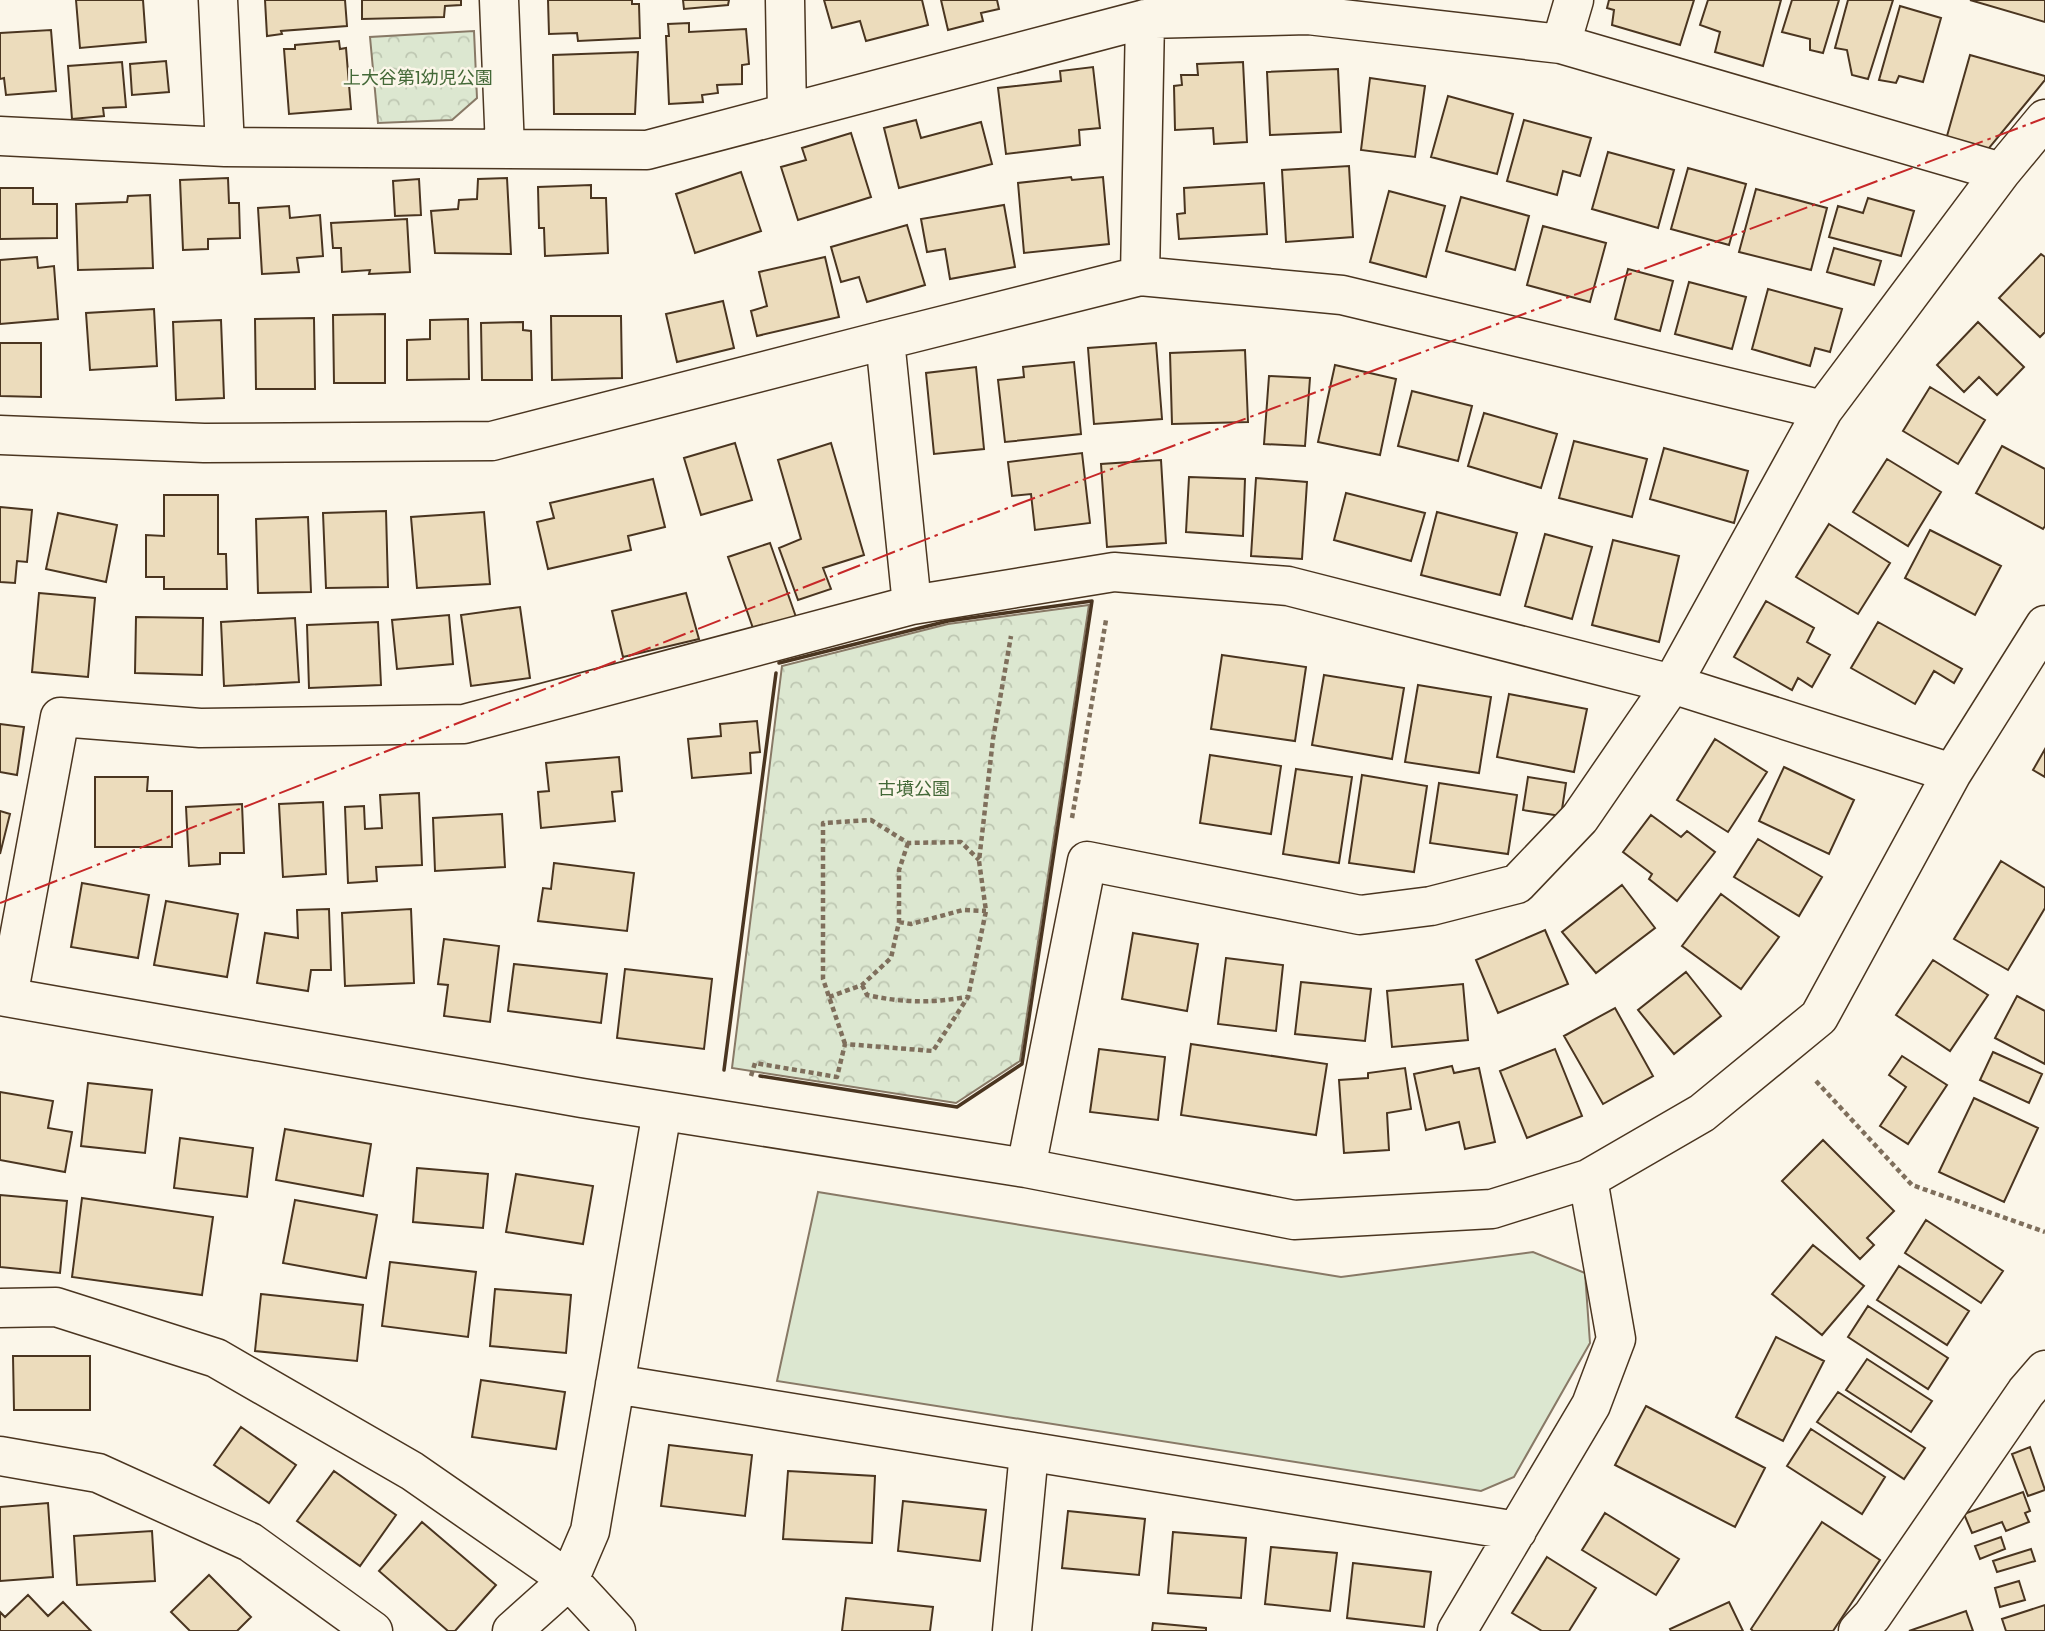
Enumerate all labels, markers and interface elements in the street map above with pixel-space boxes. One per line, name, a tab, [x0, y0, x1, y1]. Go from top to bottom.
park label: 上大谷第1幼児公園	[343, 65, 493, 90]
park label: 古墳公園	[878, 776, 950, 801]

